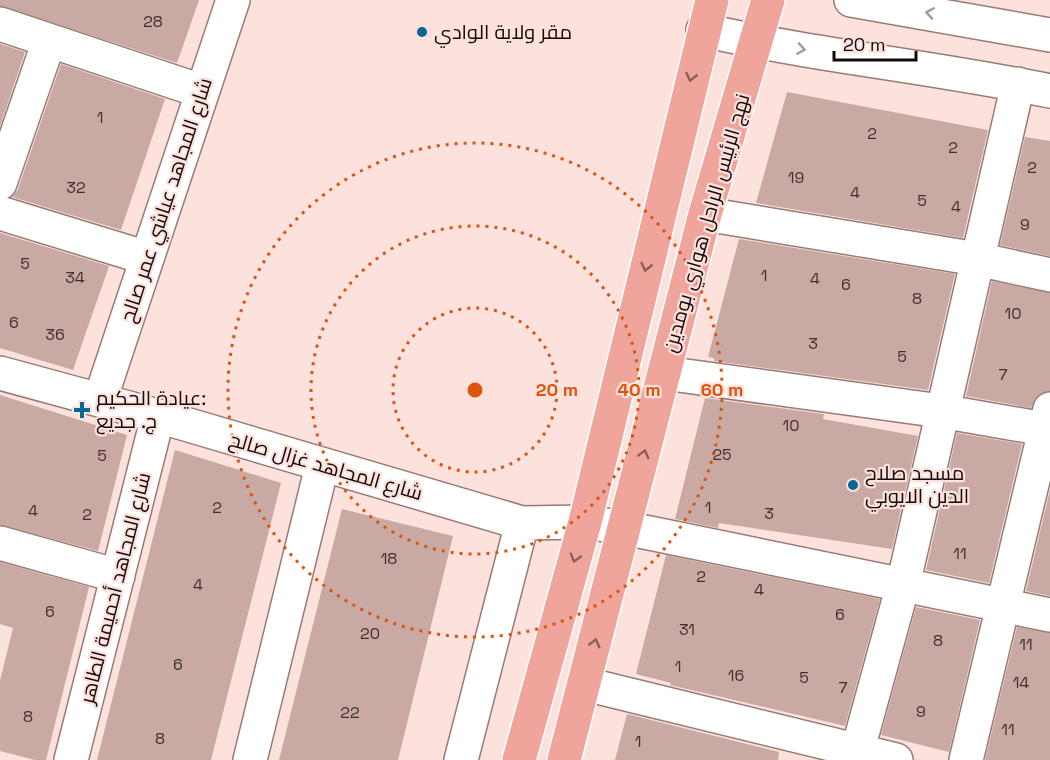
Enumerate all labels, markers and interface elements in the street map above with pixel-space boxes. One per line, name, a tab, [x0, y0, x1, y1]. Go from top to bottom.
one-way arrow	[926, 8, 935, 20]
house number: 28	[143, 11, 163, 32]
place label: مقر ولاية الوادي	[434, 19, 572, 48]
scale bar	[834, 24, 916, 62]
marker: مقر ولاية الوادي	[415, 25, 429, 39]
text: 20 m	[843, 33, 886, 56]
one-way arrow	[797, 43, 806, 55]
one-way arrow	[686, 72, 699, 82]
street label: شارع المجاهد عياشي عمر صالح	[114, 74, 220, 326]
street label: نهج الرئيس الراحل هواري بومدين	[657, 91, 758, 356]
house number: 1	[97, 107, 103, 128]
house number: 2	[867, 123, 877, 144]
house number: 2	[948, 137, 958, 158]
house number: 2	[1027, 157, 1037, 178]
house number: 19	[788, 167, 804, 188]
house number: 32	[66, 177, 86, 198]
house number: 4	[850, 182, 860, 203]
house number: 5	[917, 190, 927, 211]
house number: 4	[951, 196, 961, 217]
house number: 9	[1020, 214, 1030, 235]
house number: 5	[20, 253, 30, 274]
one-way arrow	[641, 261, 654, 271]
house number: 1	[761, 265, 767, 286]
house number: 34	[65, 267, 85, 288]
house number: 4	[810, 268, 820, 289]
house number: 6	[841, 274, 851, 295]
house number: 8	[912, 288, 922, 309]
house number: 10	[1005, 303, 1021, 324]
house number: 6	[9, 312, 19, 333]
house number: 36	[45, 324, 65, 345]
house number: 3	[808, 333, 818, 354]
house number: 5	[897, 346, 907, 367]
house number: 7	[998, 364, 1008, 385]
text: 20 m	[536, 378, 578, 401]
text: 40 m	[617, 378, 661, 401]
text: 60 m	[701, 378, 743, 401]
centre of rings	[465, 380, 485, 400]
place label: عيادة الحكيم: ج. جديع	[96, 385, 206, 435]
marker: عيادة الحكيم: ج. جديع	[73, 401, 91, 419]
house number: 10	[783, 415, 799, 436]
street label: شارع المجاهد غزال صالح	[226, 426, 426, 507]
house number: 25	[712, 444, 732, 465]
house number: 5	[97, 445, 107, 466]
one-way arrow	[636, 449, 649, 459]
place label: مسجد صلاح الدين الايوبي	[865, 460, 969, 512]
street label: شارع المجاهد أحميمة الطاهر	[73, 470, 157, 708]
marker: مسجد صلاح الدين الايوبي	[846, 478, 860, 492]
house number: 2	[212, 497, 222, 518]
house number: 1	[705, 497, 711, 518]
house number: 4	[28, 500, 38, 521]
house number: 3	[764, 503, 774, 524]
house number: 2	[82, 504, 92, 525]
house number: 11	[953, 543, 967, 564]
house number: 18	[381, 548, 397, 569]
one-way arrow	[570, 552, 582, 563]
house number: 2	[696, 566, 706, 587]
house number: 4	[193, 574, 203, 595]
house number: 4	[754, 579, 764, 600]
house number: 6	[45, 601, 55, 622]
house number: 6	[835, 604, 845, 625]
house number: 31	[679, 619, 695, 640]
house number: 20	[360, 623, 380, 644]
house number: 8	[933, 630, 943, 651]
house number: 11	[1019, 634, 1033, 655]
one-way arrow	[588, 638, 601, 648]
house number: 6	[173, 654, 183, 675]
house number: 1	[675, 656, 681, 677]
house number: 16	[728, 665, 744, 686]
house number: 5	[799, 667, 809, 688]
house number: 14	[1013, 672, 1029, 693]
house number: 7	[838, 677, 848, 698]
house number: 9	[916, 701, 926, 722]
house number: 22	[340, 702, 360, 723]
house number: 8	[23, 706, 33, 727]
house number: 11	[1001, 719, 1015, 740]
house number: 8	[155, 728, 165, 749]
house number: 1	[635, 731, 641, 752]

